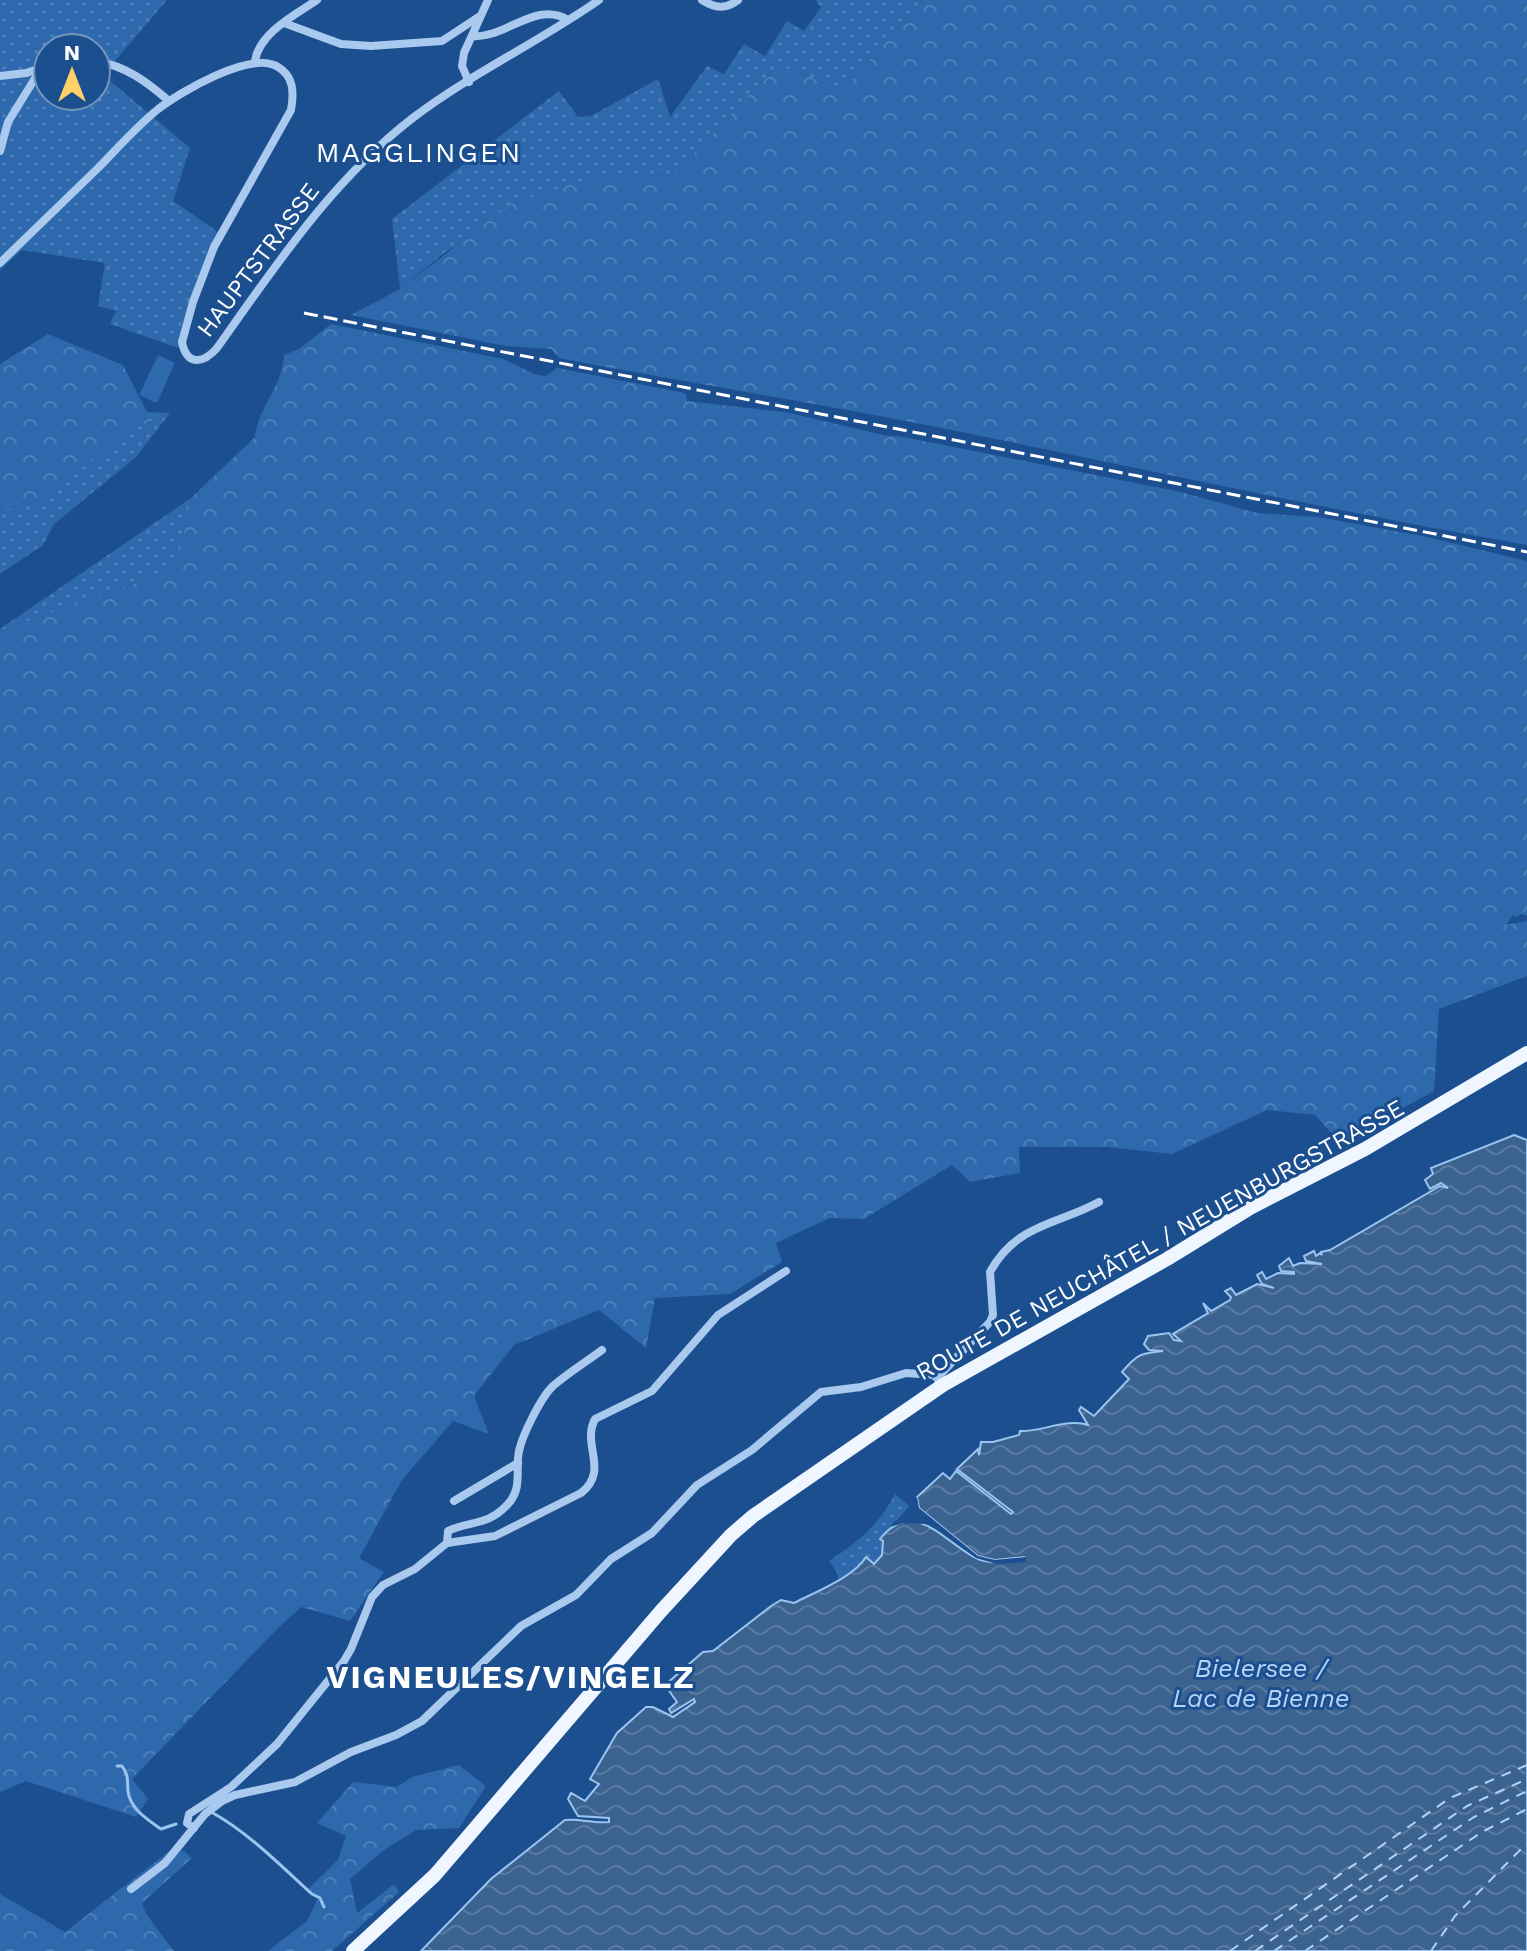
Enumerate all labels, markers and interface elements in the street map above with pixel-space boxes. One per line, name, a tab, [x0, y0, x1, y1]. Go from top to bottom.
north arrow	[32, 32, 112, 112]
text: N	[64, 40, 80, 65]
district label: MAGGLINGEN	[316, 136, 522, 169]
street label: HAUPTSTRASSE	[191, 178, 325, 342]
street label: ROUTE DE NEUCHÂTEL / NEUENBURGSTRASSE	[911, 1094, 1409, 1386]
water label: Bielersee / Lac de Bienne	[1172, 1653, 1350, 1713]
district label: VIGNEULES/VINGELZ	[327, 1658, 695, 1696]

